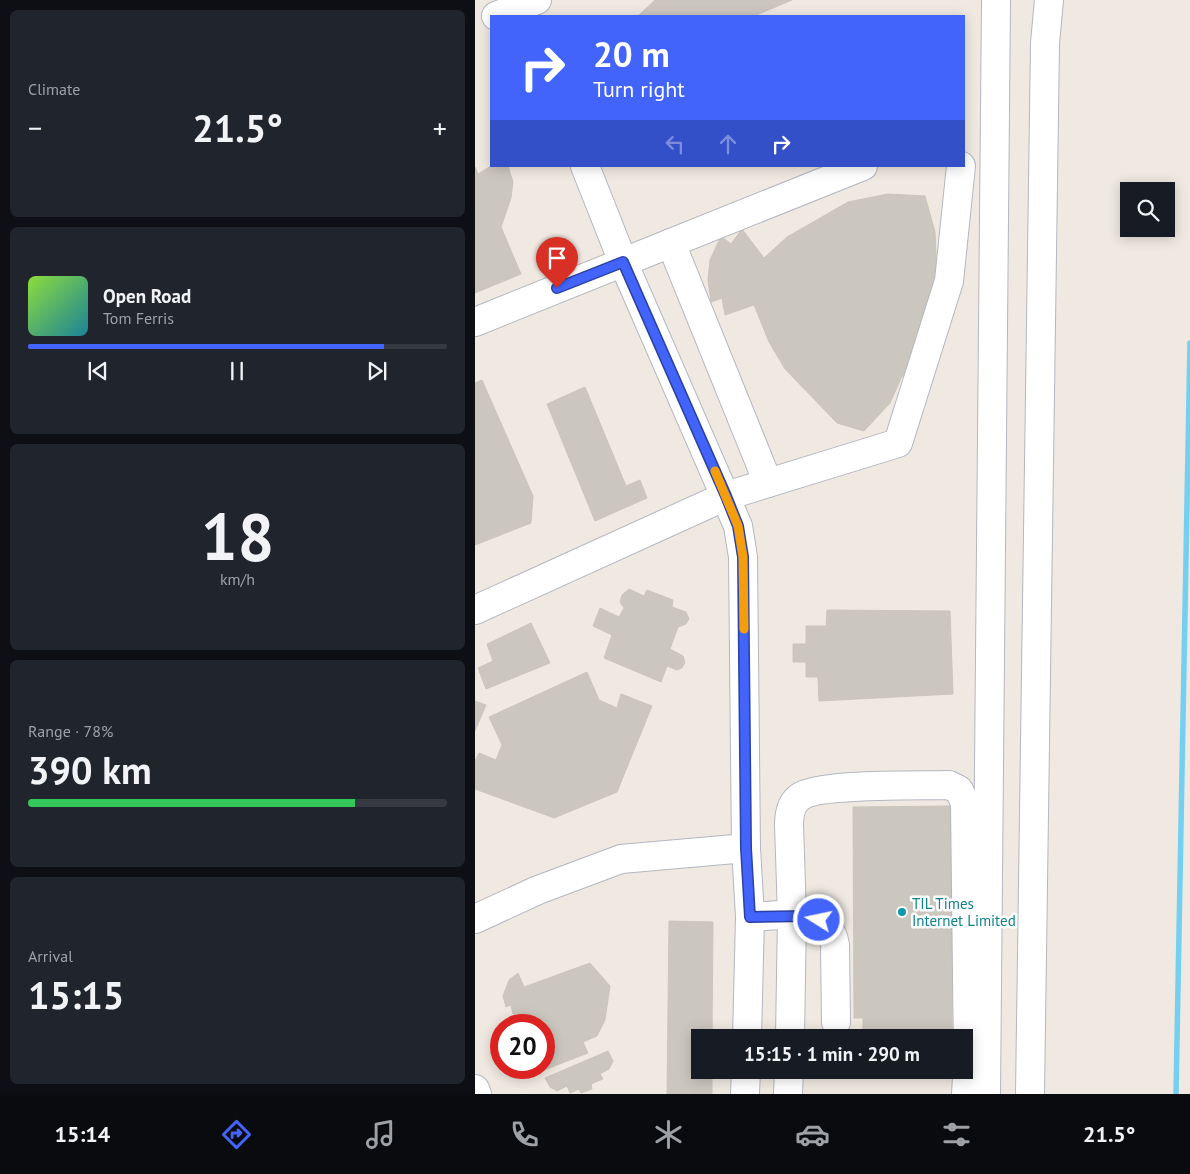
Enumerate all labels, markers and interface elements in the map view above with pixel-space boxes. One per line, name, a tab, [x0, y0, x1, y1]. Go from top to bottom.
text: 20 m	[593, 31, 670, 77]
icon: right	[510, 35, 575, 100]
text: Turn right	[593, 75, 685, 103]
text: Climate	[28, 79, 80, 99]
text: 21.5°	[192, 103, 283, 152]
text: −	[28, 109, 42, 146]
text: +	[433, 109, 447, 146]
icon: left	[661, 130, 689, 158]
icon: ahead	[714, 130, 742, 158]
icon: right	[767, 130, 795, 158]
map controls	[1120, 182, 1175, 237]
button: search	[1120, 182, 1175, 237]
pin	[536, 237, 578, 288]
icon: arrive	[543, 244, 571, 272]
text: Open Road	[103, 284, 191, 308]
text: Tom Ferris	[103, 308, 174, 328]
icon: previous	[84, 357, 112, 385]
icon: pause	[223, 357, 251, 385]
icon: next	[363, 357, 391, 385]
text: 18	[201, 494, 274, 578]
text: km/h	[220, 569, 255, 589]
text: Range · 78%	[28, 721, 113, 741]
text: 390 km	[28, 745, 152, 794]
position arrow	[792, 893, 844, 945]
place label: TIL Times Internet Limited	[912, 894, 1016, 930]
marker: TIL Times Internet Limited	[896, 906, 908, 918]
text: Arrival	[28, 946, 73, 966]
text: 15:15	[28, 970, 124, 1019]
speed limit sign: 20	[490, 1014, 555, 1079]
text: 15:15 · 1 min · 290 m	[744, 1042, 920, 1066]
icon: directions	[219, 1117, 254, 1152]
icon: music	[363, 1117, 398, 1152]
icon: phone	[507, 1117, 542, 1152]
icon: climate	[651, 1117, 686, 1152]
icon: car	[795, 1117, 830, 1152]
icon: filters	[939, 1117, 974, 1152]
text: 15:14	[54, 1120, 110, 1148]
text: 21.5°	[1083, 1120, 1135, 1148]

